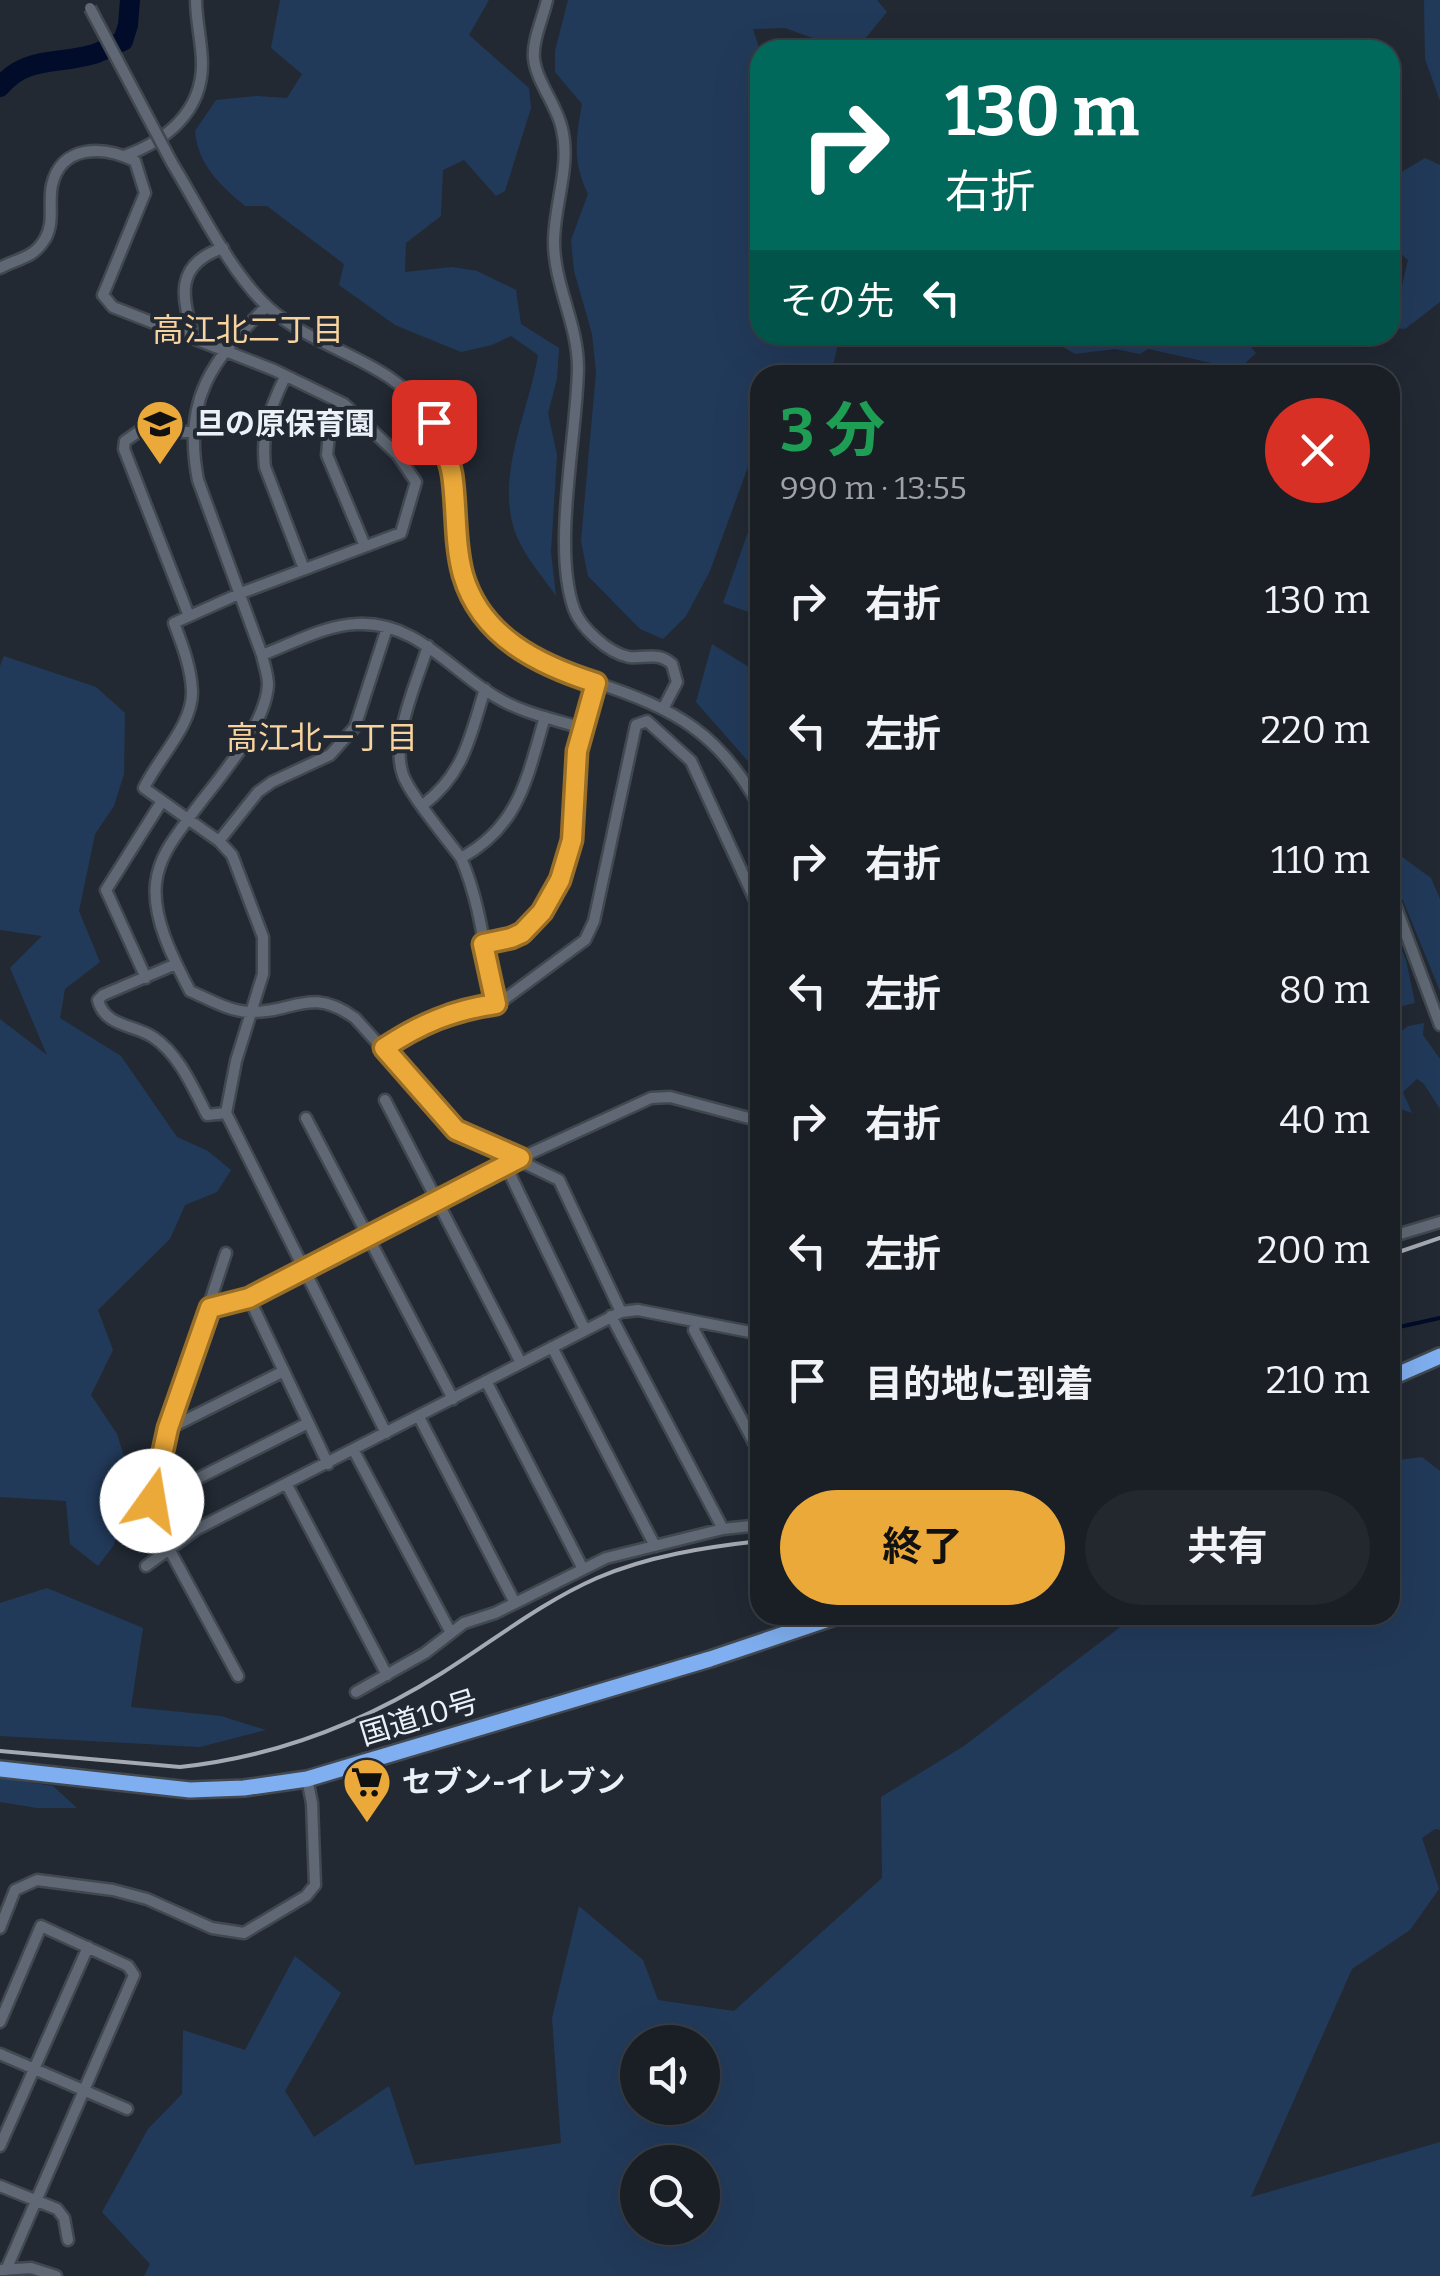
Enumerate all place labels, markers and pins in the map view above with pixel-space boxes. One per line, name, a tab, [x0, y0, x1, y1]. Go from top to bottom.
pin	[392, 380, 477, 465]
school or university icon: 旦の原保育園	[134, 398, 186, 466]
place label: 旦の原保育園	[195, 406, 375, 442]
supermarket icon: セブン-イレブン	[341, 1756, 393, 1824]
place label: セブン-イレブン	[402, 1764, 625, 1800]

